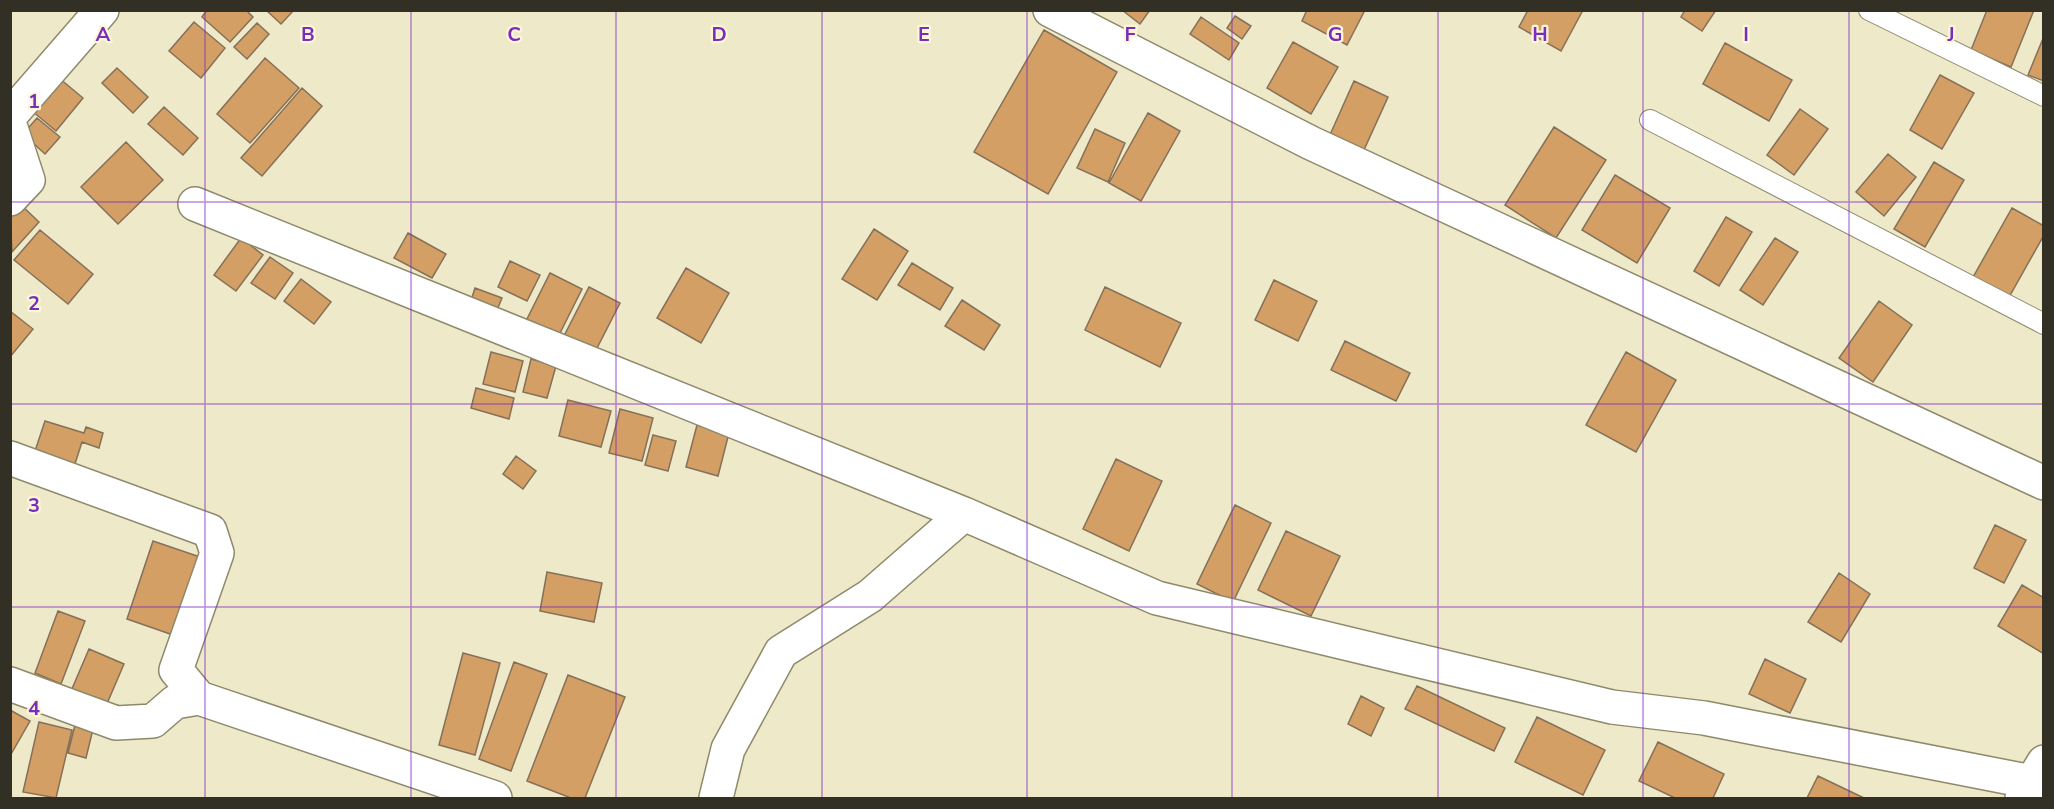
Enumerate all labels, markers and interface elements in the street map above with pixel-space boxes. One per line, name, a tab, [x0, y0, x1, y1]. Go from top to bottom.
text: A	[96, 21, 111, 48]
text: B	[301, 21, 315, 48]
text: C	[507, 21, 521, 48]
text: D	[711, 21, 727, 48]
text: E	[918, 21, 930, 48]
text: F	[1124, 21, 1136, 48]
text: G	[1328, 21, 1342, 48]
text: H	[1532, 21, 1548, 48]
text: I	[1743, 21, 1749, 48]
text: J	[1946, 21, 1955, 48]
text: 1	[28, 88, 40, 115]
text: 2	[28, 290, 40, 317]
text: 3	[28, 492, 40, 519]
text: 4	[28, 695, 40, 722]

